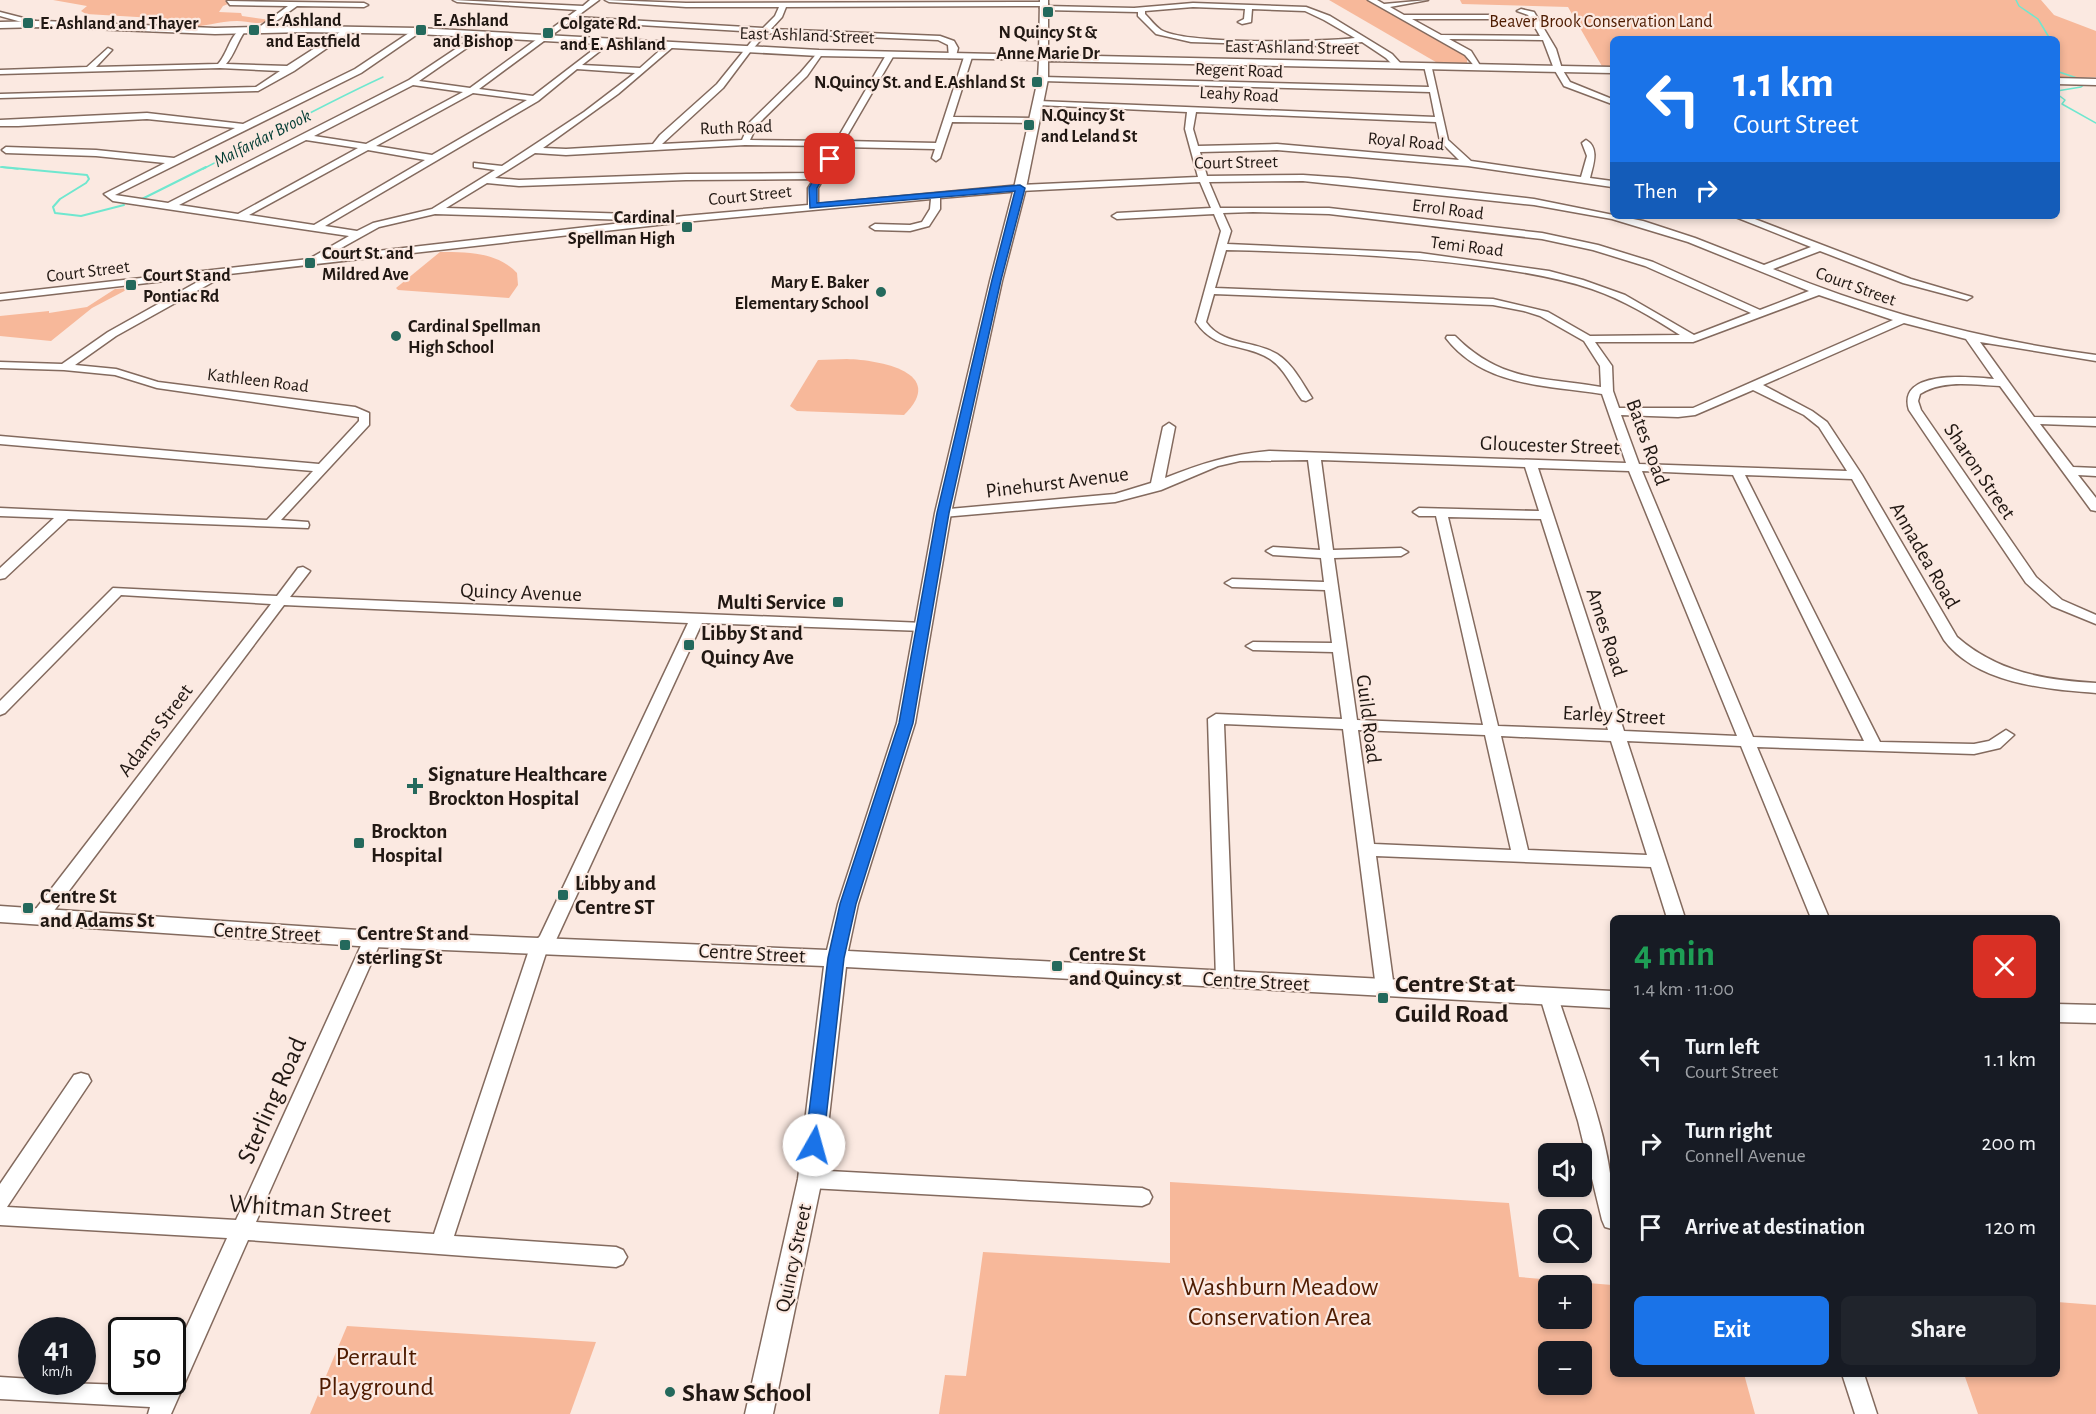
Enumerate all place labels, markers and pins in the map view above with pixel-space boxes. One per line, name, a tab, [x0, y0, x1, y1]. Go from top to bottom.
marker: N Quincy St & Anne Marie Dr	[1041, 5, 1055, 19]
place label: E. Ashland and Eastfield	[266, 12, 361, 51]
place label: E. Ashland and Bishop	[433, 12, 513, 51]
place label: E. Ashland and Thayer	[40, 15, 199, 33]
place label: Colgate Rd. and E. Ashland	[560, 15, 666, 54]
marker: E. Ashland and Thayer	[21, 16, 35, 30]
marker: E. Ashland and Eastfield	[247, 23, 261, 37]
marker: E. Ashland and Bishop	[414, 23, 428, 37]
place label: N Quincy St & Anne Marie Dr	[996, 24, 1101, 63]
marker: Colgate Rd. and E. Ashland	[541, 26, 555, 40]
place label: N.Quincy St. and E.Ashland St	[814, 74, 1025, 92]
marker: N.Quincy St. and E.Ashland St	[1030, 75, 1044, 89]
place label: N.Quincy St and Leland St	[1041, 107, 1137, 146]
marker: N.Quincy St and Leland St	[1022, 118, 1036, 132]
pin	[804, 133, 855, 184]
place label: Cardinal Spellman High	[568, 209, 675, 248]
marker: Cardinal Spellman High	[680, 220, 694, 234]
place label: Court St. and Mildred Ave	[322, 245, 414, 284]
marker: Court St. and Mildred Ave	[303, 256, 317, 270]
place label: Court St and Pontiac Rd	[143, 267, 231, 306]
place label: Mary E. Baker Elementary School	[734, 274, 870, 313]
marker: Court St and Pontiac Rd	[124, 278, 138, 292]
marker: Mary E. Baker Elementary School	[874, 285, 888, 299]
place label: Cardinal Spellman High School	[408, 318, 541, 357]
marker: Cardinal Spellman High School	[389, 329, 403, 343]
place label: Multi Service	[717, 592, 826, 613]
marker: Multi Service	[831, 595, 845, 609]
place label: Libby St and Quincy Ave	[701, 623, 803, 669]
marker: Libby St and Quincy Ave	[682, 638, 696, 652]
place label: Signature Healthcare Brockton Hospital	[428, 764, 607, 809]
marker: Signature Healthcare Brockton Hospital	[406, 777, 424, 795]
place label: Brockton Hospital	[371, 821, 447, 866]
marker: Brockton Hospital	[352, 836, 366, 850]
place label: Libby and Centre ST	[575, 873, 656, 918]
place label: Centre St and Adams St	[40, 886, 154, 931]
marker: Libby and Centre ST	[556, 888, 570, 902]
marker: Centre St and Adams St	[21, 901, 35, 915]
place label: Centre St and sterling St	[357, 923, 469, 968]
marker: Centre St and sterling St	[338, 938, 352, 952]
place label: Centre St and Quincy st	[1069, 944, 1181, 990]
marker: Centre St and Quincy st	[1050, 959, 1064, 973]
place label: Centre St at Guild Road	[1395, 971, 1515, 1027]
marker: Centre St at Guild Road	[1376, 991, 1390, 1005]
place label: Shaw School	[682, 1380, 812, 1406]
marker: Shaw School	[663, 1385, 677, 1399]

